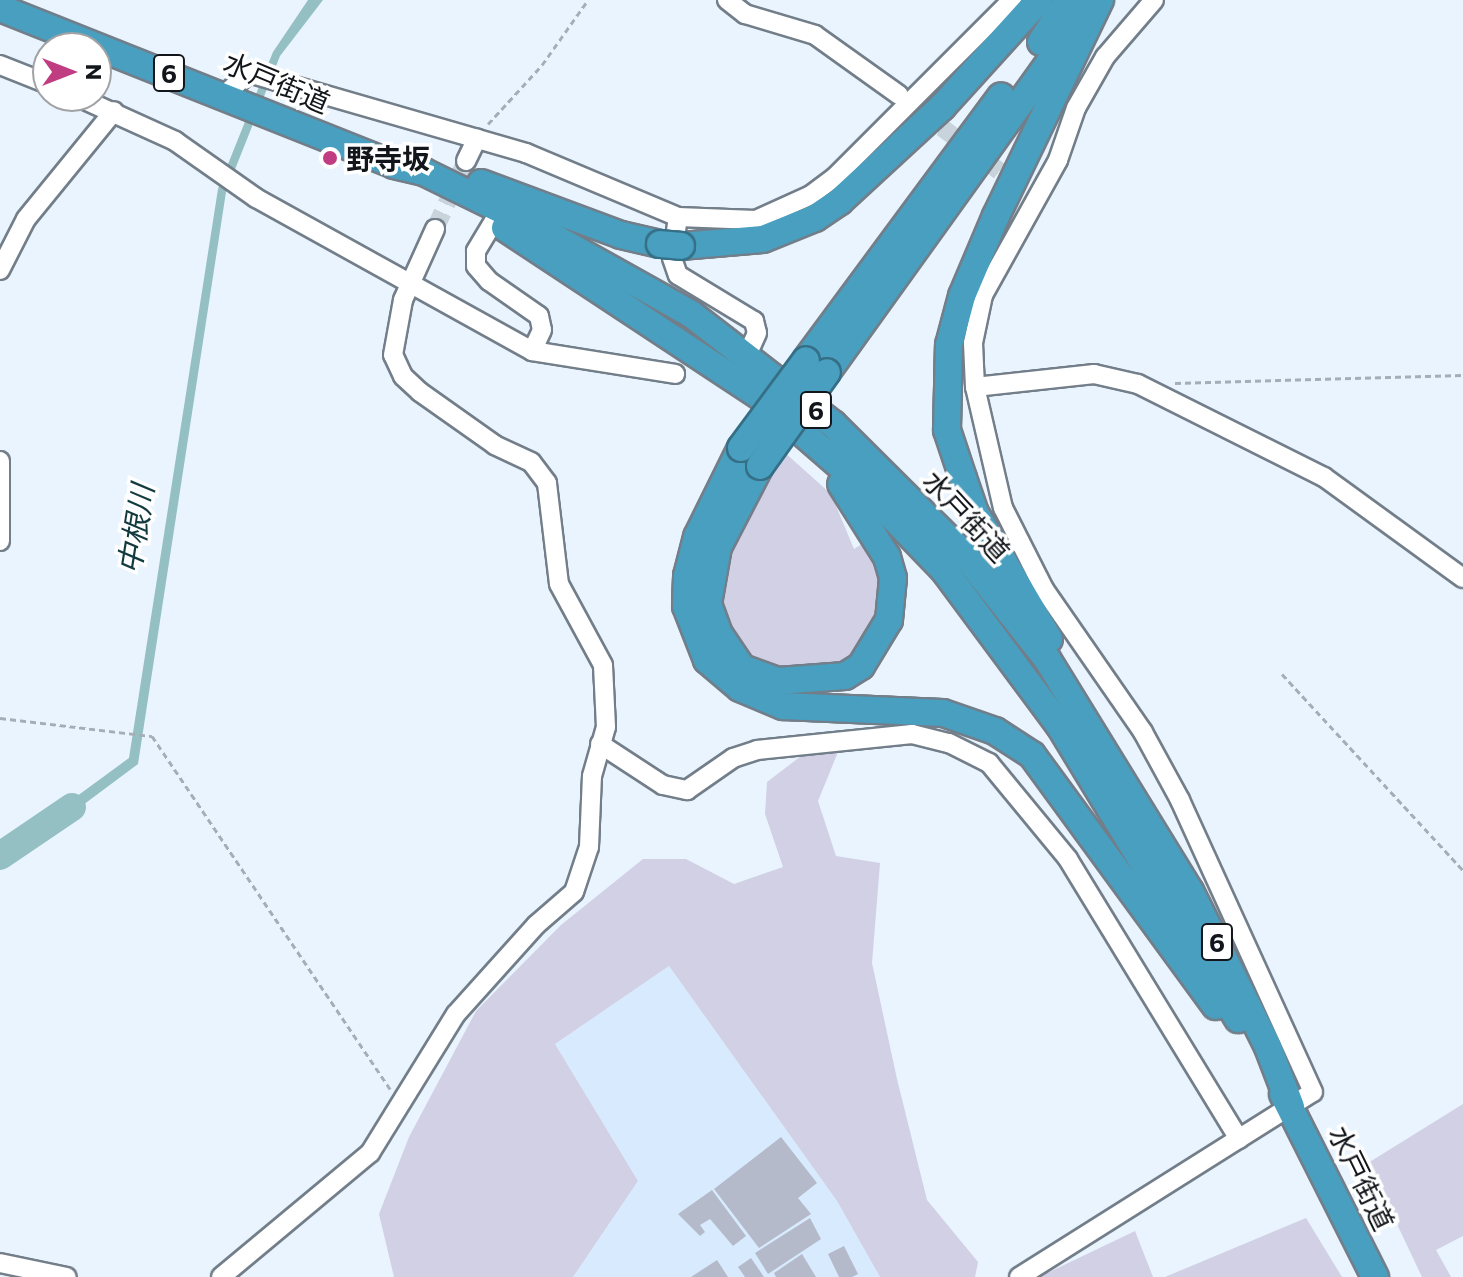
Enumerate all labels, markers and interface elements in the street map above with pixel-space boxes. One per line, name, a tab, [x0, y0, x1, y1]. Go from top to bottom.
north arrow	[32, 32, 112, 112]
street label: 水戸街道	[219, 45, 335, 119]
road number: 6	[151, 51, 187, 95]
text: N	[81, 64, 108, 80]
place label: 野寺坂	[346, 141, 430, 175]
marker: 野寺坂	[321, 149, 339, 167]
road number: 6	[798, 388, 834, 432]
street label: 水戸街道	[917, 464, 1017, 568]
water label: 中根川	[110, 482, 160, 576]
road number: 6	[1199, 920, 1235, 964]
street label: 水戸街道	[1322, 1120, 1402, 1236]

